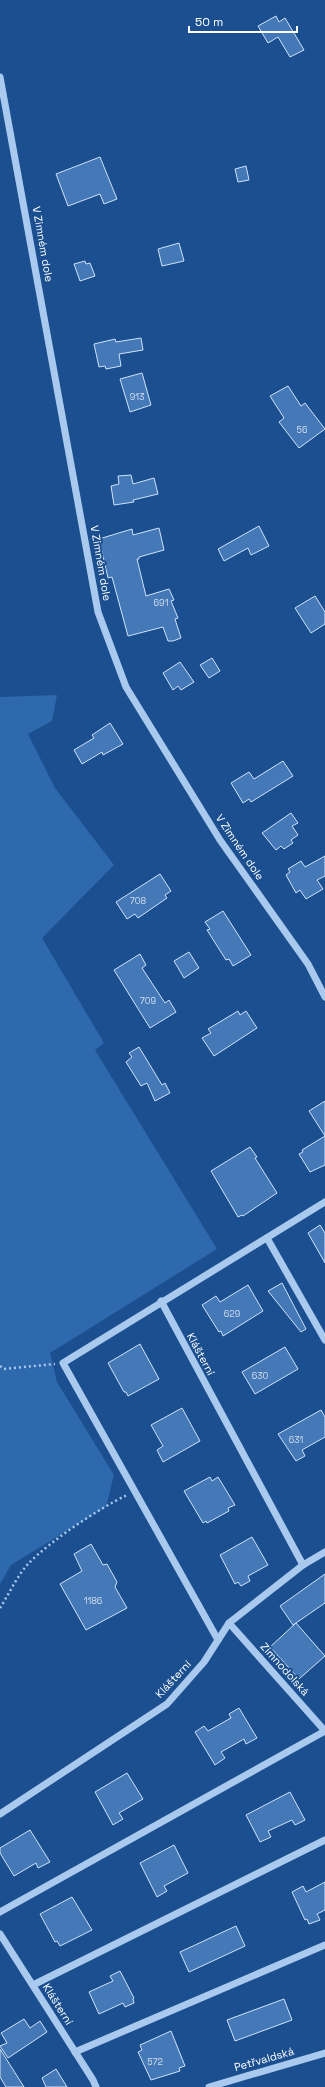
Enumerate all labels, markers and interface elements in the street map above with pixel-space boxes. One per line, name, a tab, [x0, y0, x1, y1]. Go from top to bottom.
scale bar	[189, 8, 297, 34]
text: 50 m	[195, 14, 223, 30]
street label: V Zimném dole	[29, 205, 57, 283]
house number: 913	[130, 391, 144, 403]
house number: 56	[297, 424, 308, 436]
street label: V Zimném dole	[87, 524, 115, 602]
house number: 691	[154, 597, 169, 609]
street label: V Zimném dole	[213, 811, 267, 883]
house number: 708	[130, 895, 147, 907]
house number: 709	[140, 995, 156, 1007]
house number: 629	[224, 1308, 240, 1320]
street label: Klášterní	[184, 1330, 218, 1378]
house number: 630	[252, 1370, 269, 1382]
house number: 631	[289, 1434, 304, 1446]
house number: 1186	[84, 1595, 103, 1607]
street label: Zimnodolská	[258, 1640, 313, 1699]
street label: Klášterní	[152, 1657, 194, 1701]
street label: Klášterní	[40, 1981, 76, 2028]
street label: Petřvaldská	[232, 2044, 296, 2074]
house number: 572	[147, 2056, 163, 2068]

